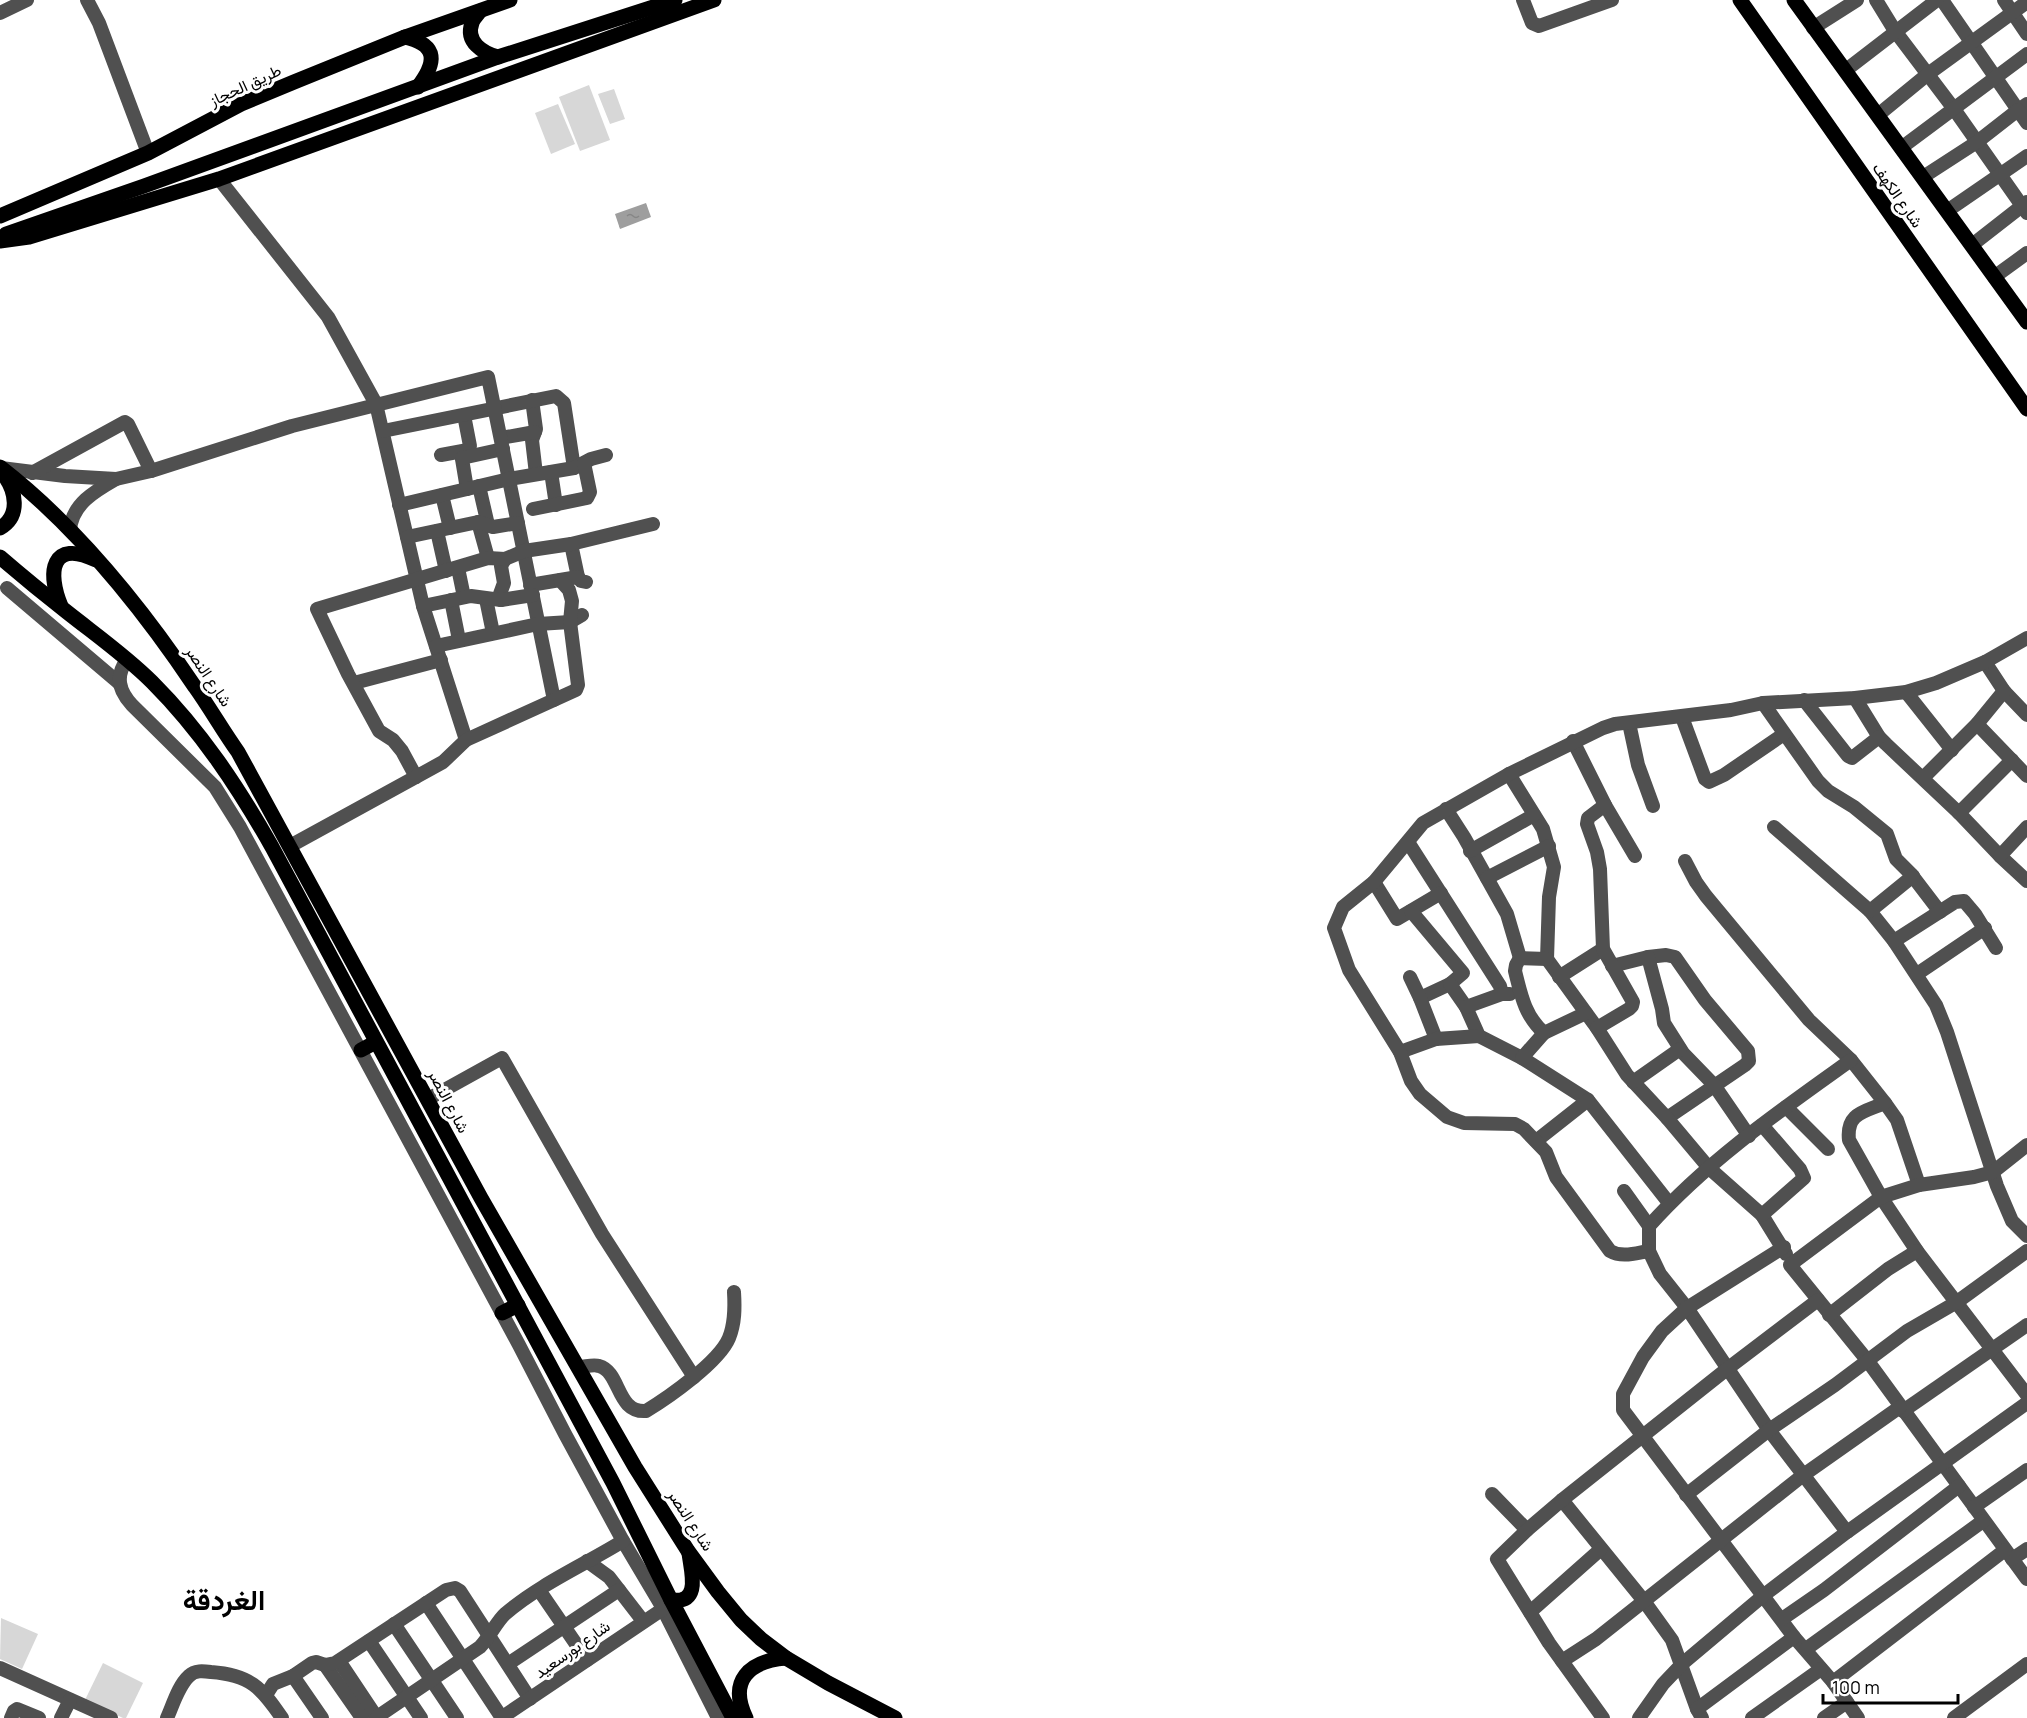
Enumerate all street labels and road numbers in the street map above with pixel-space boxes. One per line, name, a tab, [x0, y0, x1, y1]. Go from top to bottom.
street label: طريق الحجاز	[205, 59, 285, 112]
street label: شارع الكهف	[1867, 158, 1928, 232]
street label: شارع النصر	[179, 640, 237, 711]
street label: شارع النصر	[422, 1064, 475, 1137]
street label: شارع النصر	[662, 1484, 719, 1555]
street label: شارع بورسعيد	[530, 1615, 615, 1684]

